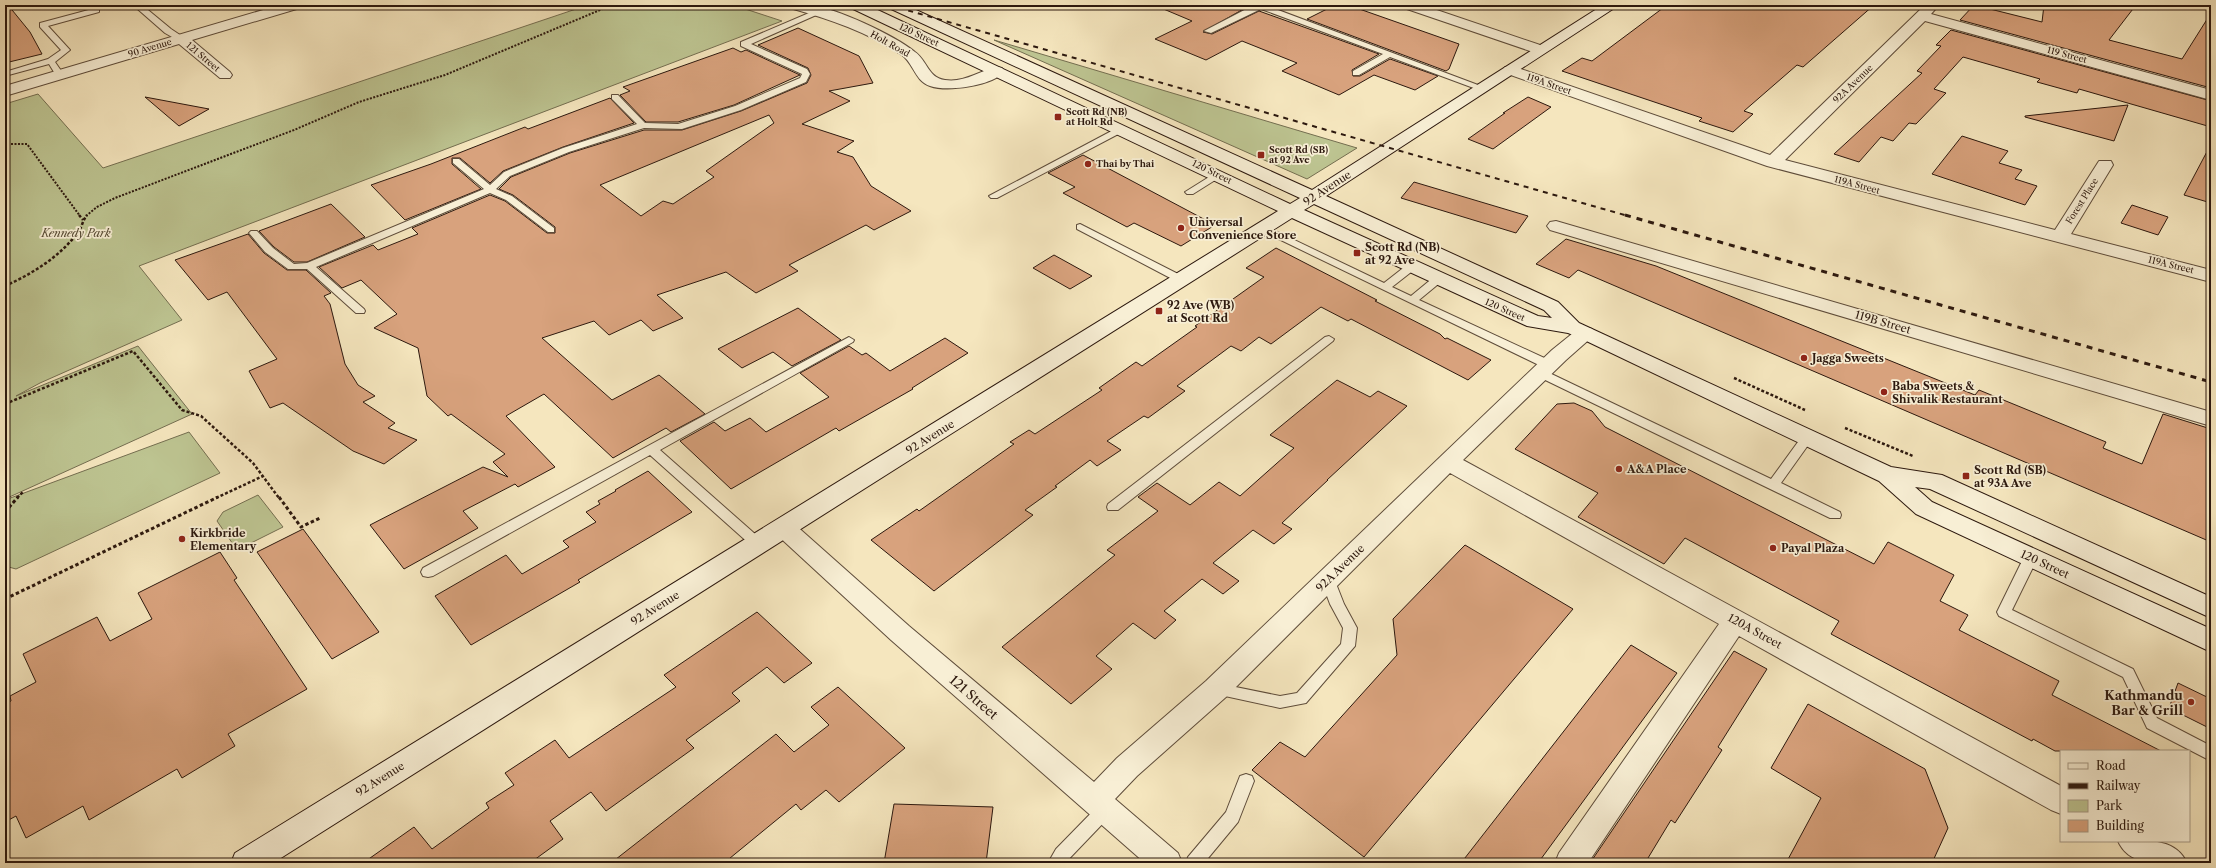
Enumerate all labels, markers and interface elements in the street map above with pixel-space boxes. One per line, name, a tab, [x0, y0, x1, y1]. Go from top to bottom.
street label: 120 Street	[898, 21, 942, 49]
street label: Holt Road	[869, 28, 912, 59]
street label: 90 Avenue	[127, 36, 173, 59]
street label: 121 Street	[184, 39, 223, 74]
street label: 119 Street	[2046, 44, 2089, 65]
street label: 92A Avenue	[1831, 62, 1875, 105]
street label: 119A Street	[1525, 71, 1574, 97]
place label: Scott Rd (NB) at Holt Rd	[1066, 106, 1127, 127]
marker: Scott Rd (NB) at Holt Rd	[1053, 112, 1063, 122]
place label: Scott Rd (SB) at 92 Ave	[1269, 144, 1328, 165]
marker: Scott Rd (SB) at 92 Ave	[1256, 150, 1266, 160]
street label: 120 Street	[1191, 157, 1234, 186]
place label: Thai by Thai	[1096, 158, 1155, 169]
marker: Thai by Thai	[1083, 159, 1093, 169]
street label: 92 Avenue	[1300, 167, 1354, 209]
street label: 119A Street	[1833, 173, 1882, 196]
street label: Forest Place	[2063, 176, 2100, 226]
place label: Universal Convenience Store	[1189, 215, 1297, 242]
marker: Universal Convenience Store	[1176, 223, 1186, 233]
park label: Kennedy Park	[40, 226, 111, 240]
place label: Scott Rd (NB) at 92 Ave	[1365, 240, 1440, 267]
marker: Scott Rd (NB) at 92 Ave	[1352, 248, 1362, 258]
street label: 119A Street	[2147, 254, 2196, 276]
street label: 120 Street	[1484, 296, 1528, 324]
place label: 92 Ave (WB) at Scott Rd	[1167, 298, 1235, 325]
marker: 92 Ave (WB) at Scott Rd	[1154, 306, 1164, 316]
street label: 119B Street	[1853, 307, 1913, 337]
place label: Jagga Sweets	[1810, 351, 1884, 365]
marker: Jagga Sweets	[1799, 353, 1809, 363]
place label: Baba Sweets & Shivalik Restaurant	[1892, 379, 2003, 406]
marker: Baba Sweets & Shivalik Restaurant	[1879, 387, 1889, 397]
street label: 92 Avenue	[903, 417, 957, 457]
place label: A&A Place	[1626, 462, 1687, 476]
place label: Scott Rd (SB) at 93A Ave	[1974, 463, 2047, 490]
marker: A&A Place	[1614, 464, 1624, 474]
marker: Scott Rd (SB) at 93A Ave	[1961, 471, 1971, 481]
place label: Kirkbride Elementary	[190, 526, 257, 553]
marker: Kirkbride Elementary	[177, 534, 187, 544]
street label: 92A Avenue	[1313, 541, 1367, 595]
place label: Payal Plaza	[1781, 541, 1845, 555]
marker: Payal Plaza	[1768, 543, 1778, 553]
street label: 120 Street	[2018, 547, 2072, 581]
street label: 92 Avenue	[628, 588, 682, 628]
street label: 120A Street	[1726, 610, 1785, 652]
street label: 121 Street	[947, 672, 1002, 723]
place label: Kathmandu Bar & Grill	[2104, 687, 2183, 718]
marker: Kathmandu Bar & Grill	[2186, 697, 2196, 707]
legend	[2060, 750, 2190, 842]
text: Road	[2096, 758, 2126, 773]
street label: 92 Avenue	[353, 759, 407, 799]
text: Railway	[2096, 778, 2141, 793]
text: Park	[2096, 798, 2123, 813]
text: Building	[2096, 818, 2144, 833]

